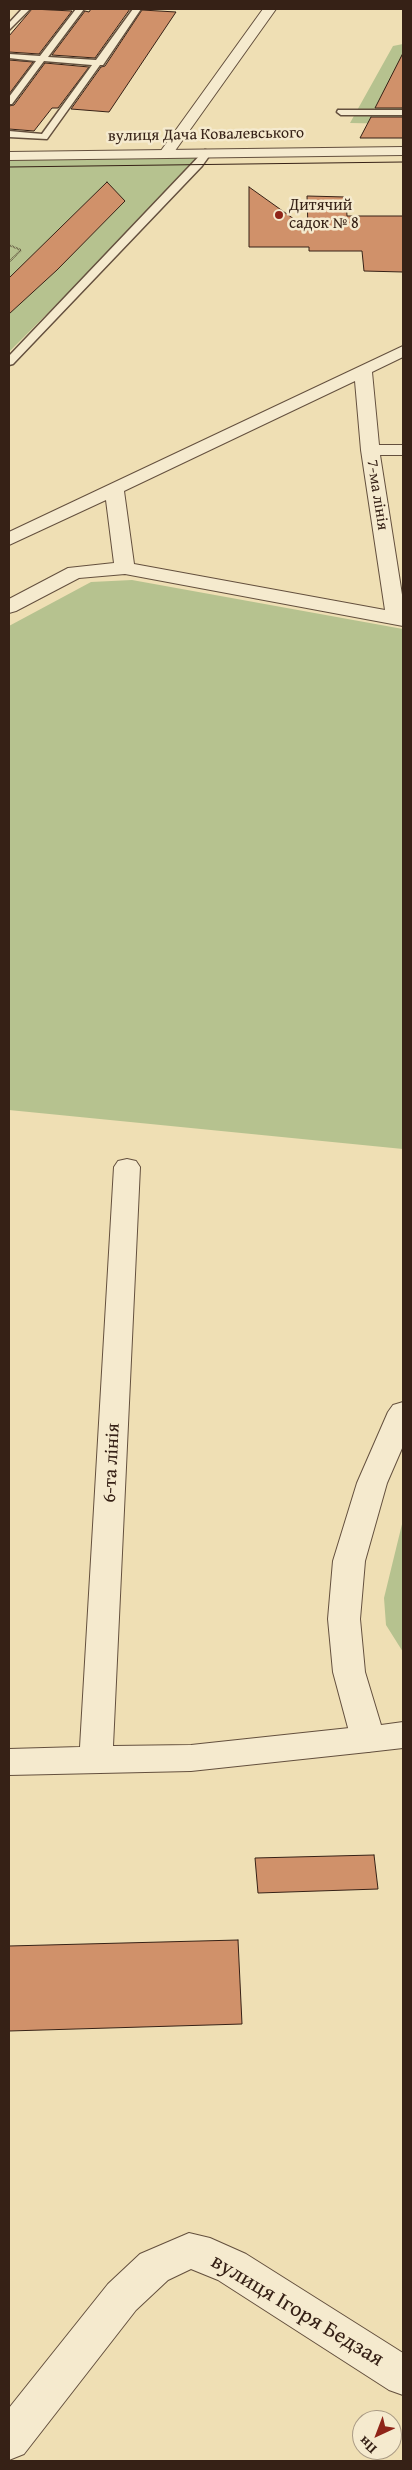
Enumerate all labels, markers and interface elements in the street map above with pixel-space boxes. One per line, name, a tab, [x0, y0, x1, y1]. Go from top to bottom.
street label: вулиця Дача Ковалевського	[108, 124, 304, 146]
place label: Дитячий садок № 8	[289, 196, 359, 234]
marker: Дитячий садок № 8	[273, 209, 285, 221]
street label: 7-ма лінія	[362, 458, 392, 532]
street label: 6-та лінія	[99, 1423, 125, 1503]
street label: вулиця Ігоря Бедзая	[206, 2249, 388, 2373]
north arrow	[352, 2410, 402, 2460]
text: Пн	[354, 2432, 381, 2459]

